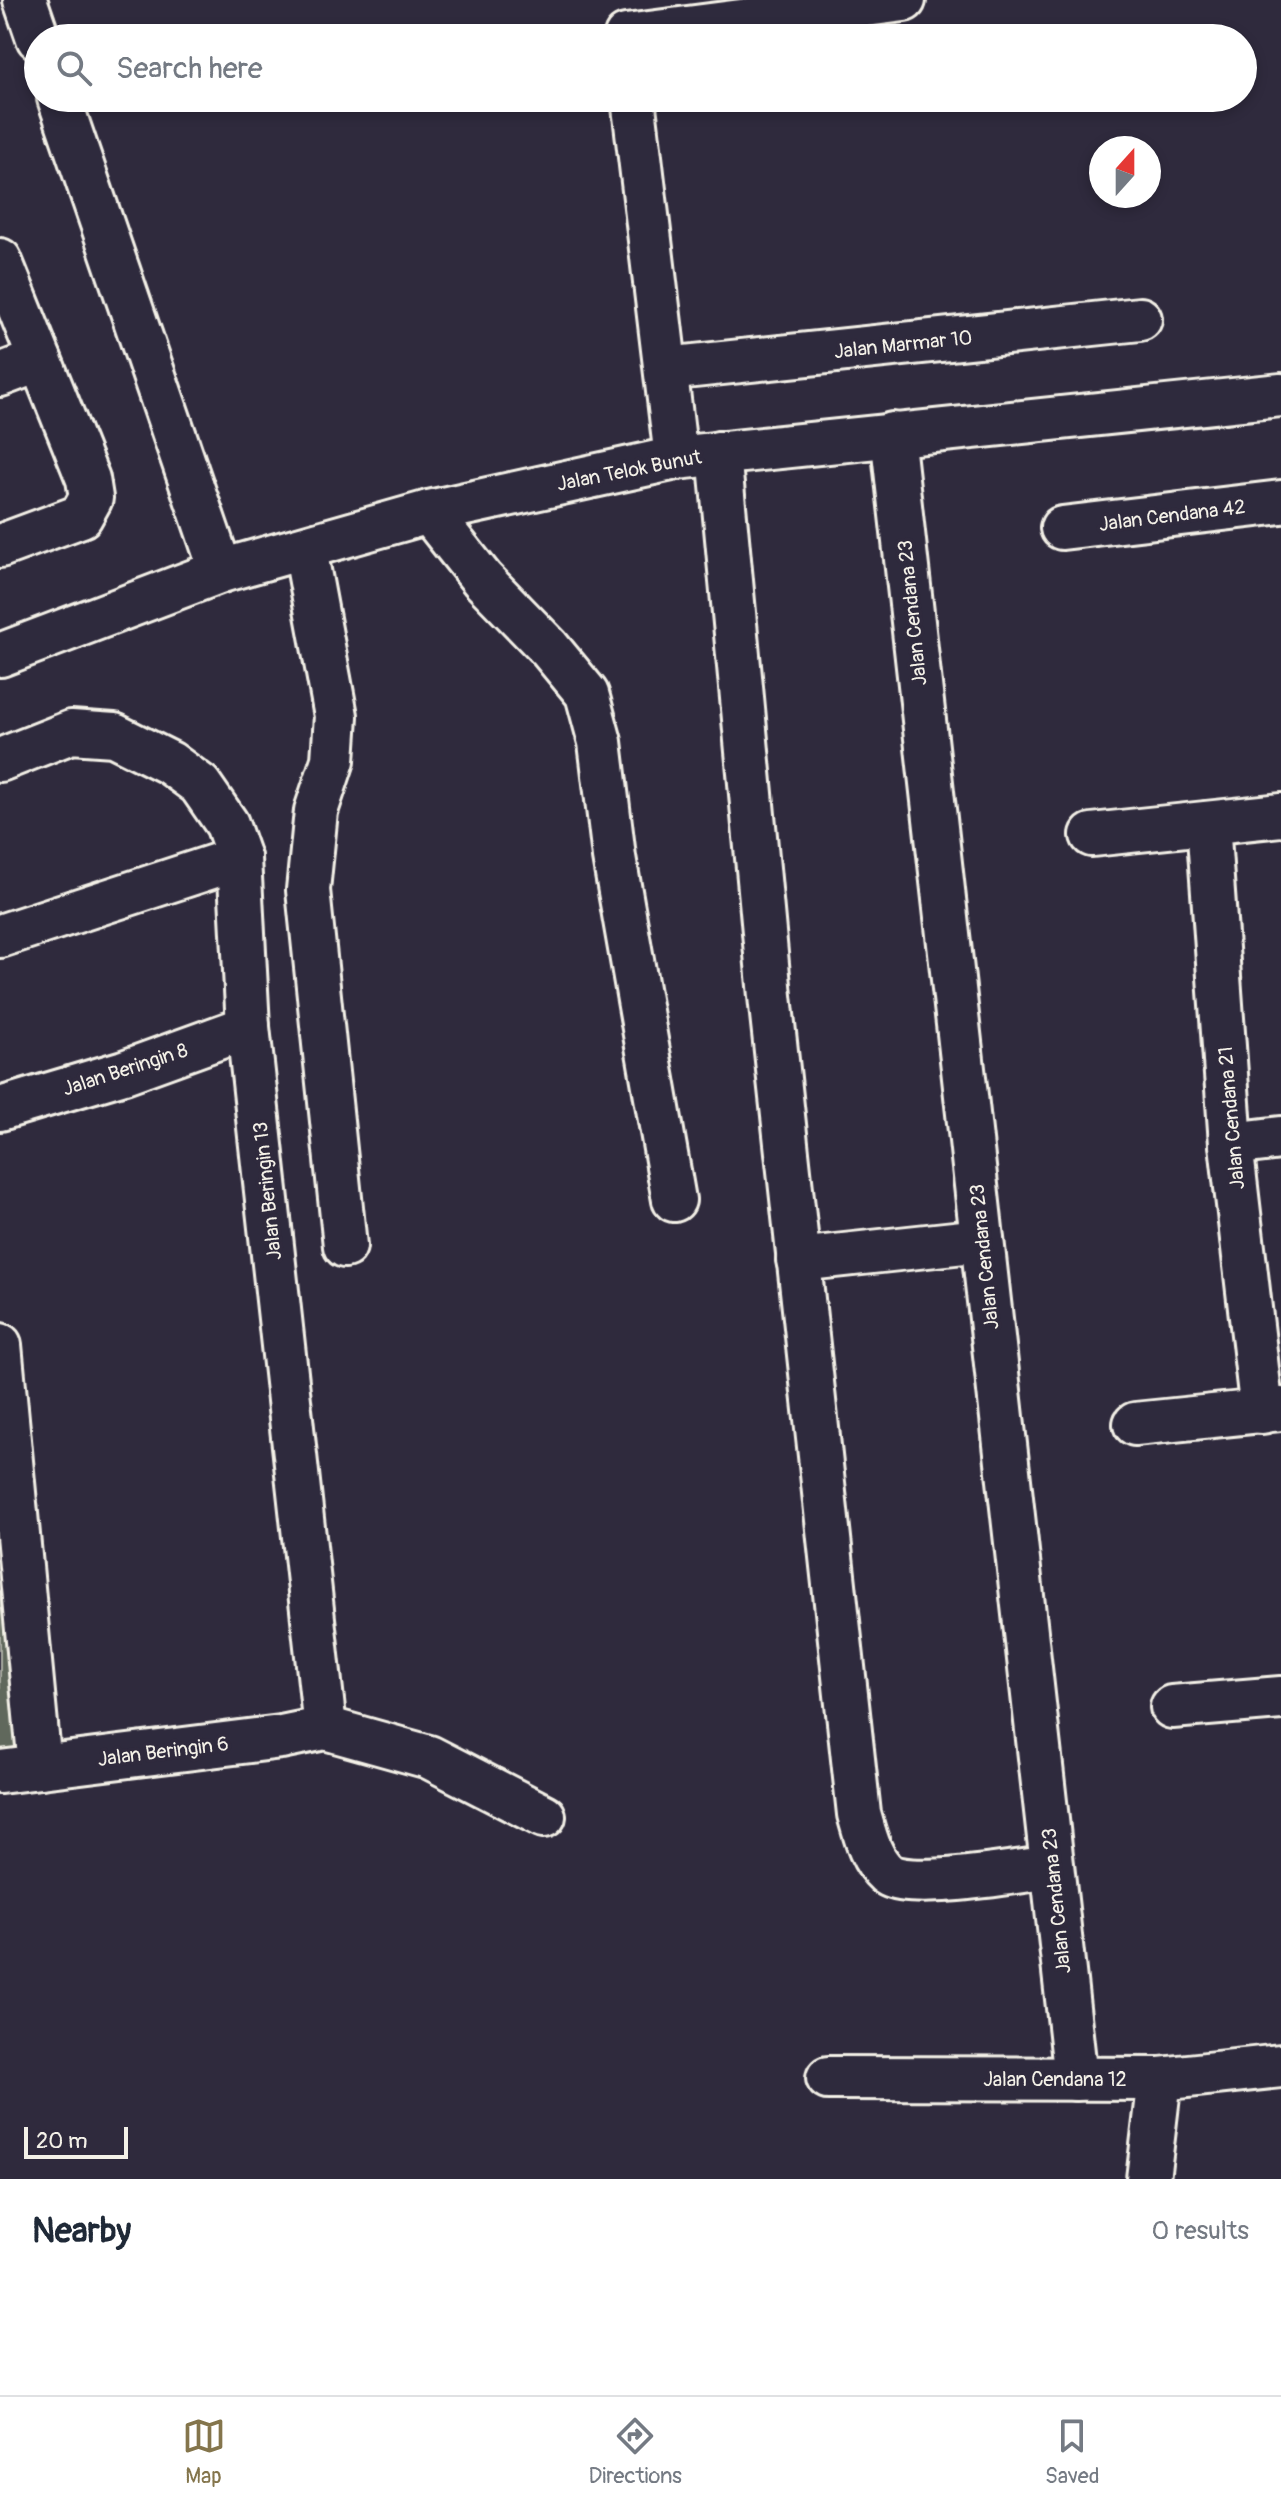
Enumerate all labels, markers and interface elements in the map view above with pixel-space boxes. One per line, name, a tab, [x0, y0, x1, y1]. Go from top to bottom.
search box	[24, 24, 1257, 112]
icon: search	[52, 46, 96, 90]
text: Search here	[116, 50, 263, 87]
north arrow	[1089, 136, 1161, 208]
street label: Jalan Marmar 10	[833, 325, 973, 364]
street label: Jalan Telok Bunut	[555, 444, 704, 497]
street label: Jalan Cendana 42	[1097, 494, 1247, 537]
street label: Jalan Cendana 23	[892, 539, 933, 687]
street label: Jalan Beringin 8	[59, 1037, 191, 1101]
street label: Jalan Cendana 21	[1213, 1045, 1250, 1191]
street label: Jalan Beringin 13	[248, 1120, 287, 1261]
street label: Jalan Cendana 23	[964, 1183, 1005, 1331]
street label: Jalan Beringin 6	[96, 1731, 230, 1772]
street label: Jalan Cendana 23	[1036, 1827, 1077, 1975]
street label: Jalan Cendana 12	[983, 2067, 1127, 2092]
scale bar	[24, 2123, 128, 2159]
text: 20 m	[36, 2127, 88, 2155]
text: Nearby	[32, 2210, 131, 2253]
text: 0 results	[1152, 2215, 1249, 2247]
tab: Map	[182, 2414, 226, 2490]
tab: Directions	[589, 2414, 682, 2490]
tab: Saved	[1045, 2414, 1099, 2490]

